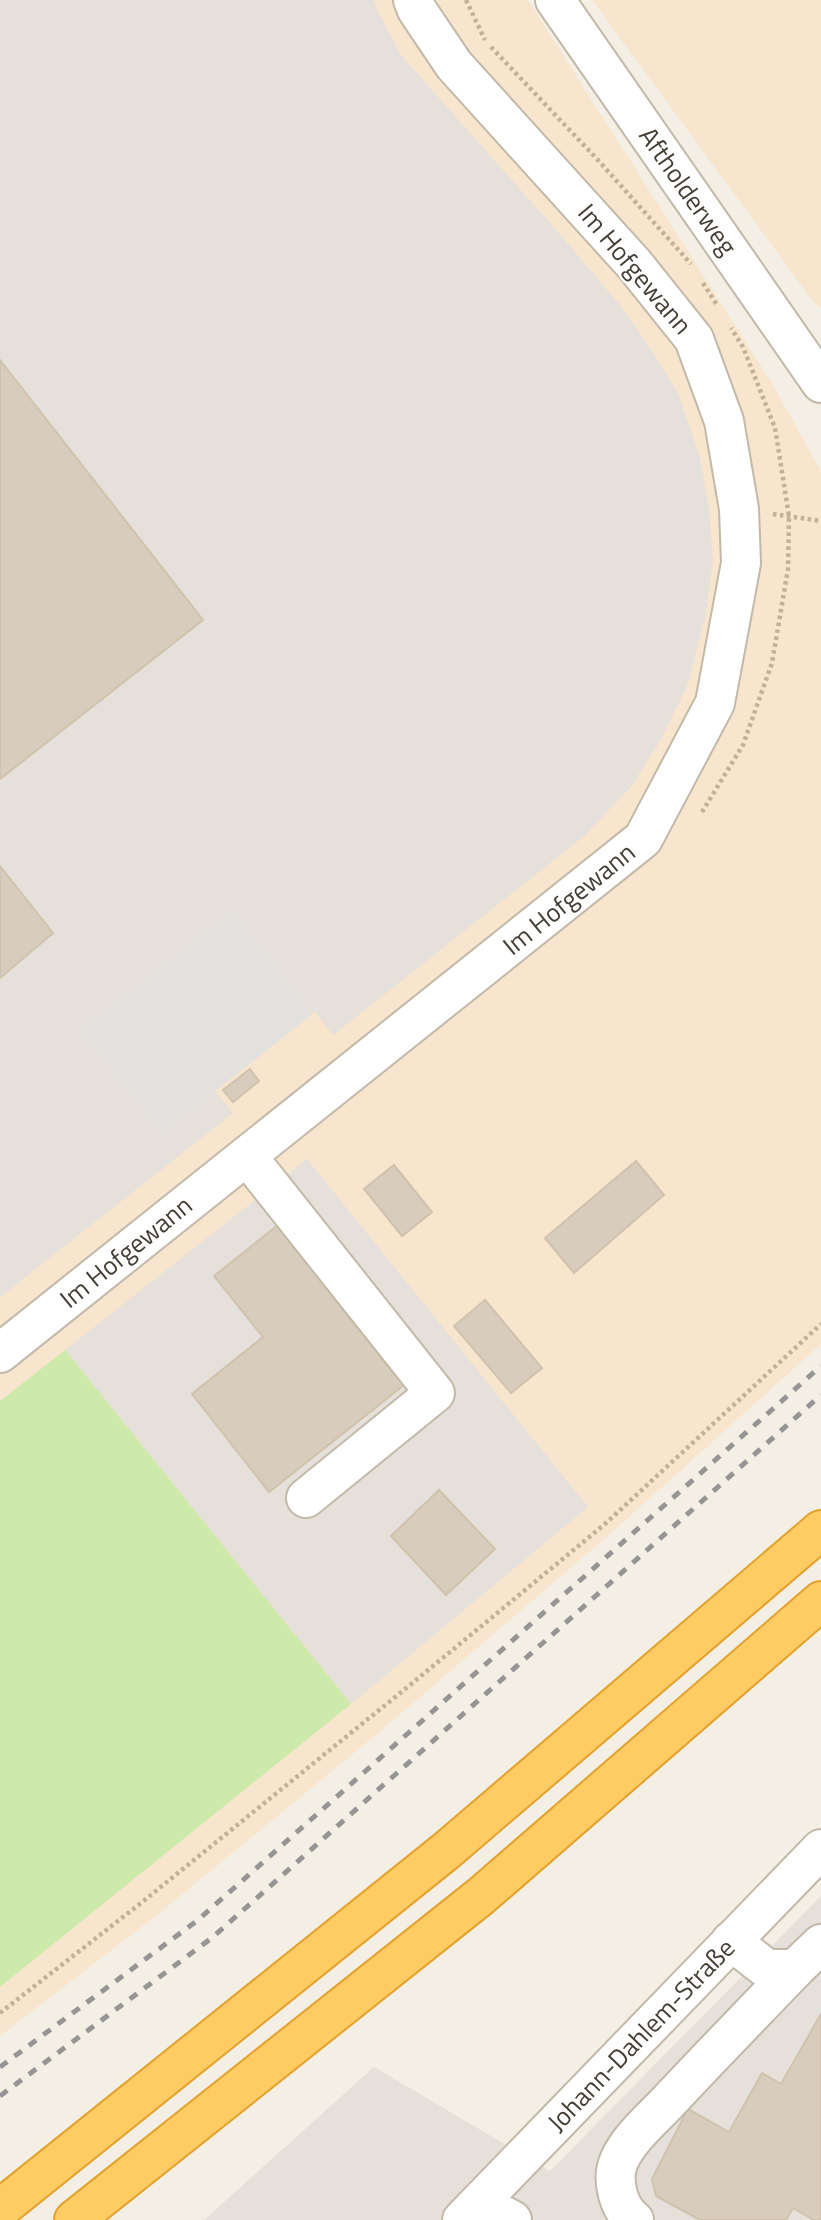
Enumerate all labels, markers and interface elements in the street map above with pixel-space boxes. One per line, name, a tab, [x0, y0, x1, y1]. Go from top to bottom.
street label: Aftholderweg	[630, 119, 747, 263]
street label: Im Hofgewann	[569, 195, 702, 343]
street label: Im Hofgewann	[494, 833, 643, 964]
street label: Im Hofgewann	[51, 1186, 200, 1317]
street label: Johann-Dahlem-Straße	[538, 1929, 744, 2140]

